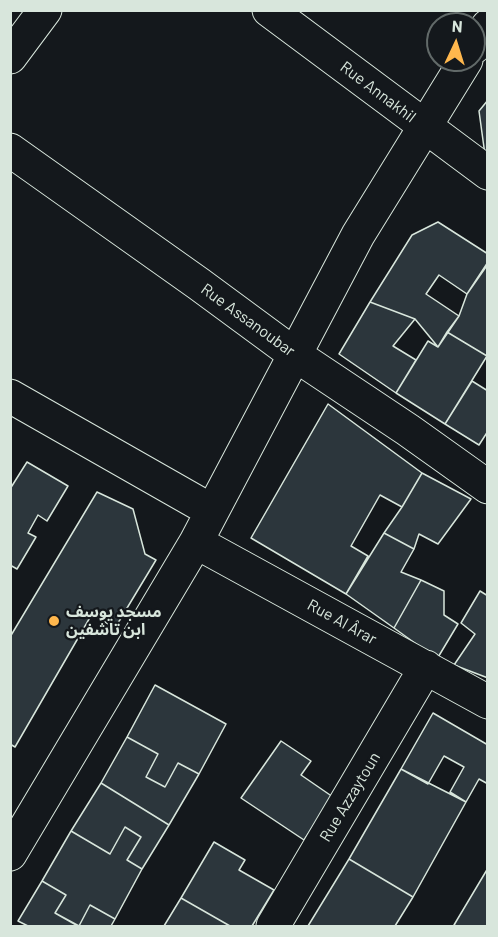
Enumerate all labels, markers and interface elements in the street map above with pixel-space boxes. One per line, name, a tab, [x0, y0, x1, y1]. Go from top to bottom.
north arrow	[426, 12, 486, 72]
text: N	[451, 16, 463, 35]
street label: Rue Annakhil	[336, 57, 420, 127]
street label: Rue Assanoubar	[197, 279, 299, 361]
street label: Rue Al Ârar	[304, 595, 380, 649]
place label: مسجد يوسف ابن تاشفين	[66, 602, 162, 640]
marker: مسجد يوسف ابن تاشفين	[47, 614, 61, 628]
street label: Rue Azzaytoun	[316, 749, 384, 845]

